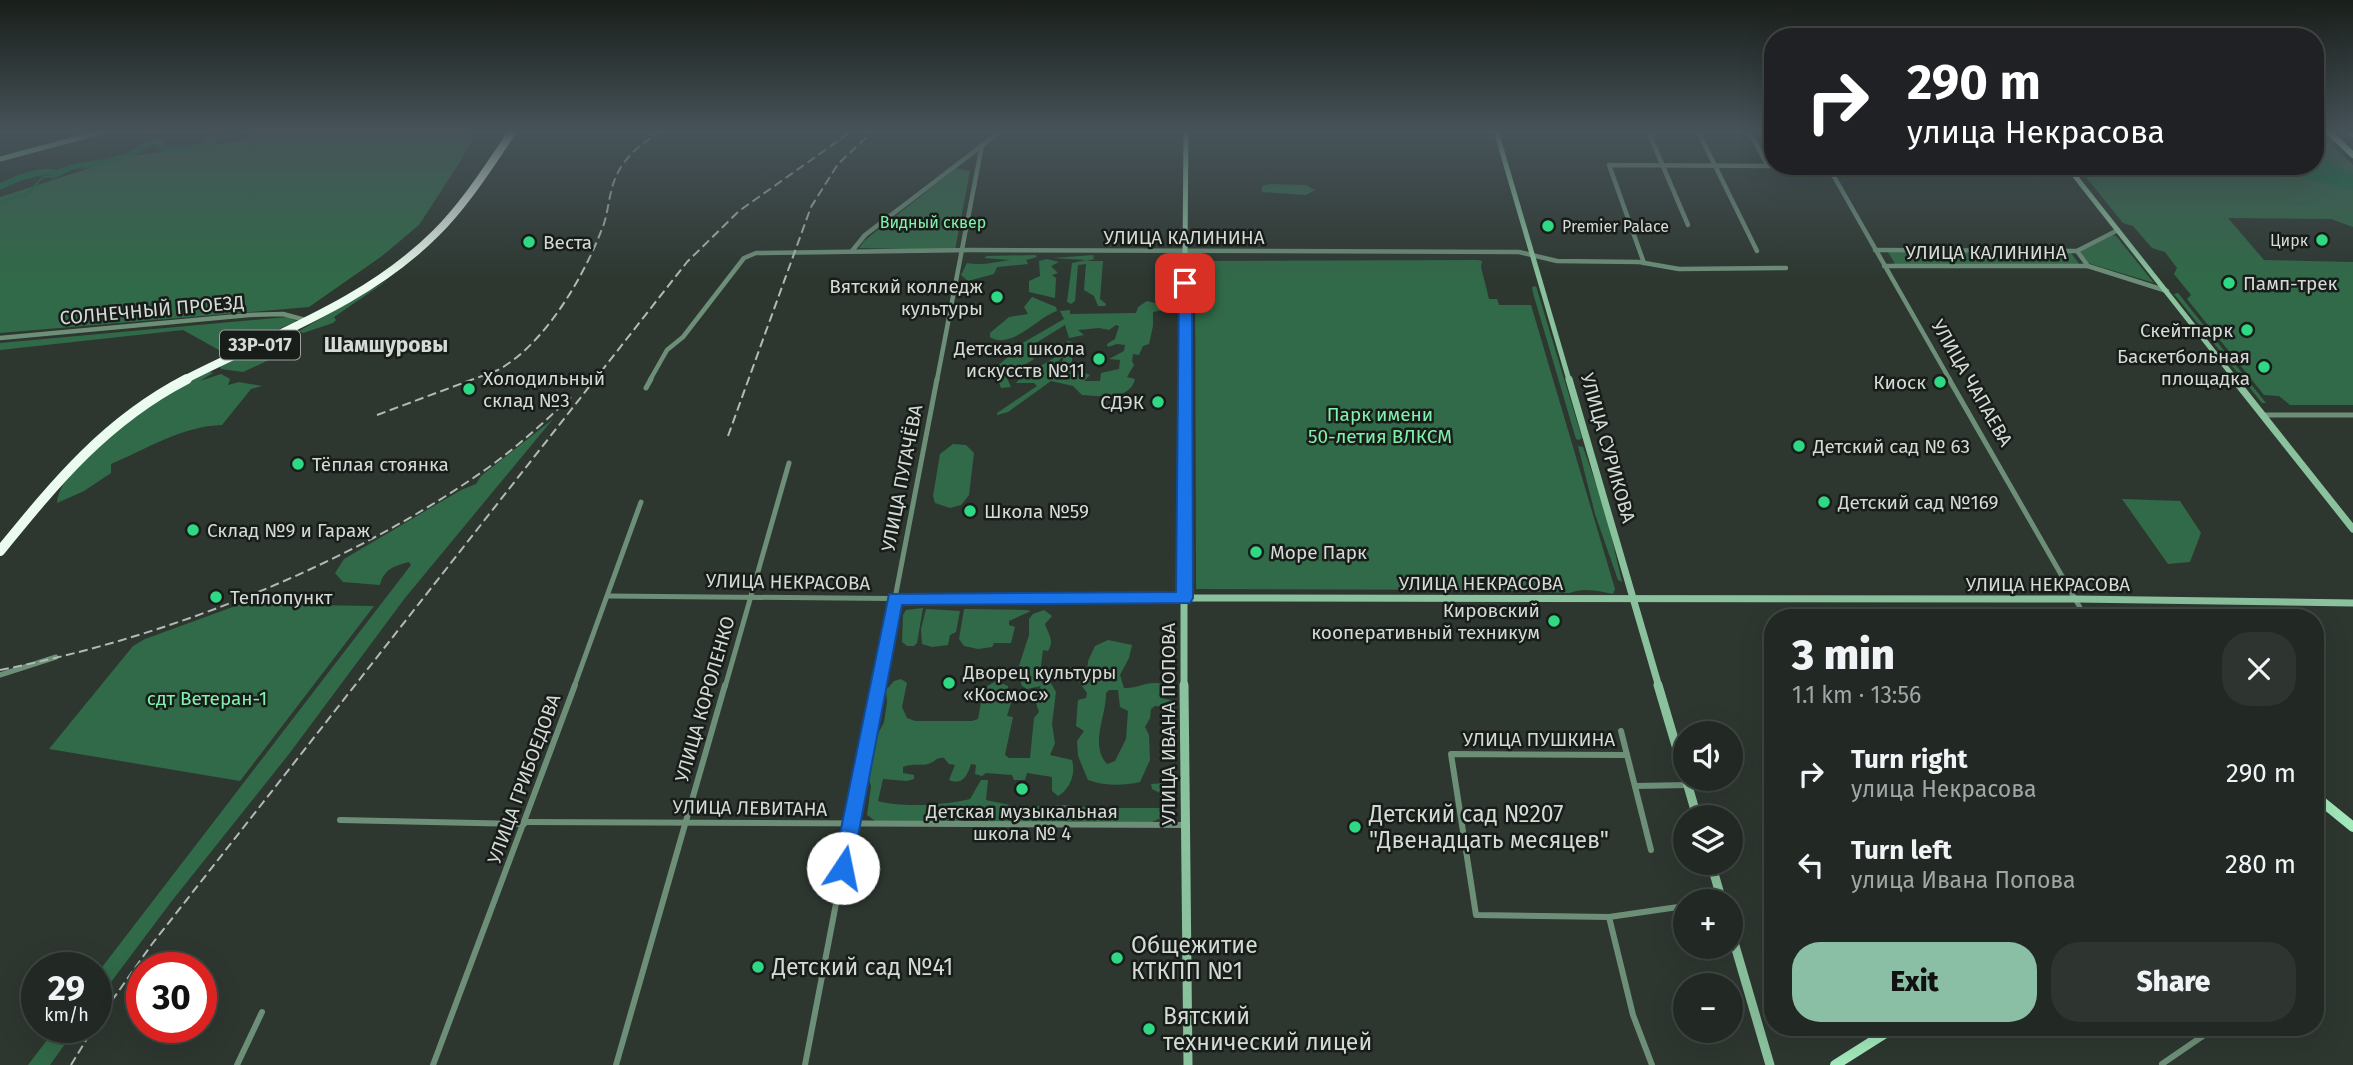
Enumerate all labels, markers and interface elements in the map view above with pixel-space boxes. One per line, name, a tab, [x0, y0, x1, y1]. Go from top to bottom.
text: 290 m	[1907, 53, 2041, 112]
icon: right	[1792, 56, 1883, 147]
text: улица Некрасова	[1907, 113, 2165, 151]
park label: Видный сквер	[880, 213, 986, 232]
place label: Premier Palace	[1562, 217, 1669, 236]
marker: Premier Palace	[1540, 218, 1556, 234]
street label: УЛИЦА КАЛИНИНА	[1103, 226, 1265, 249]
place label: Веста	[543, 231, 592, 254]
place label: Цирк	[2270, 231, 2309, 250]
marker: Цирк	[2314, 232, 2330, 248]
marker: Веста	[521, 234, 537, 250]
street label: УЛИЦА КАЛИНИНА	[1905, 241, 2067, 264]
pin	[1155, 253, 1215, 313]
icon: arrive	[1166, 264, 1204, 302]
place label: Памп-трек	[2243, 272, 2338, 295]
place label: Вятский колледж культуры	[829, 275, 983, 320]
marker: Памп-трек	[2221, 275, 2237, 291]
marker: Вятский колледж культуры	[989, 289, 1005, 305]
street label: СОЛНЕЧНЫЙ ПРОЕЗД	[59, 290, 245, 330]
street label: УЛИЦА ЧАПАЕВА	[1926, 315, 2018, 451]
place label: Скейтпарк	[2140, 319, 2233, 342]
marker: Скейтпарк	[2239, 322, 2255, 338]
road number: 33Р-017	[220, 330, 300, 360]
district label: Шамшуровы	[324, 332, 448, 358]
place label: Детская школа искусств №11	[953, 337, 1085, 382]
place label: Баскетбольная площадка	[2117, 345, 2250, 390]
marker: Детская школа искусств №11	[1091, 351, 1107, 367]
marker: Баскетбольная площадка	[2256, 359, 2272, 375]
place label: Холодильный склад №3	[483, 367, 605, 412]
street label: УЛИЦА СУРИКОВА	[1576, 370, 1640, 526]
place label: Киоск	[1873, 371, 1926, 394]
marker: Киоск	[1932, 374, 1948, 390]
marker: Холодильный склад №3	[461, 381, 477, 397]
place label: СДЭК	[1100, 391, 1144, 414]
marker: СДЭК	[1150, 394, 1166, 410]
street label: УЛИЦА ПУГАЧЁВА	[876, 402, 928, 553]
park label: Парк имени 50-летия ВЛКСМ	[1308, 403, 1452, 448]
place label: Детский сад № 63	[1812, 435, 1970, 458]
marker: Детский сад № 63	[1791, 438, 1807, 454]
place label: Тёплая стоянка	[312, 453, 449, 476]
marker: Тёплая стоянка	[290, 456, 306, 472]
place label: Детский сад №169	[1837, 491, 1999, 514]
marker: Детский сад №169	[1816, 494, 1832, 510]
place label: Школа №59	[984, 500, 1089, 523]
marker: Школа №59	[962, 503, 978, 519]
place label: Склад №9 и Гараж	[207, 519, 370, 542]
marker: Склад №9 и Гараж	[185, 522, 201, 538]
place label: Море Парк	[1270, 541, 1367, 564]
marker: Море Парк	[1248, 544, 1264, 560]
street label: УЛИЦА НЕКРАСОВА	[706, 569, 871, 595]
street label: УЛИЦА НЕКРАСОВА	[1399, 572, 1563, 595]
street label: УЛИЦА НЕКРАСОВА	[1966, 573, 2130, 596]
place label: Теплопункт	[230, 586, 333, 609]
marker: Теплопункт	[208, 589, 224, 605]
place label: Кировский кооперативный техникум	[1311, 599, 1540, 644]
street label: УЛИЦА КОРОЛЕНКО	[670, 613, 740, 785]
marker: Кировский кооперативный техникум	[1546, 613, 1562, 629]
street label: УЛИЦА ИВАНА ПОПОВА	[1157, 623, 1180, 825]
text: 3 min	[1792, 630, 1895, 680]
button: close	[2222, 632, 2296, 706]
place label: Дворец культуры «Космос»	[962, 661, 1116, 706]
marker: Дворец культуры «Космос»	[941, 675, 957, 691]
text: 1.1 km · 13:56	[1792, 681, 1921, 709]
park label: сдт Ветеран-1	[147, 687, 267, 710]
street label: УЛИЦА ГРИБОЕДОВА	[483, 691, 565, 867]
map controls	[1673, 721, 1743, 1043]
button: sound	[1673, 721, 1743, 791]
street label: УЛИЦА ПУШКИНА	[1463, 728, 1615, 751]
text: Turn right	[1851, 744, 1968, 775]
icon: right	[1792, 755, 1830, 793]
text: 290 m	[2226, 758, 2296, 789]
text: улица Некрасова	[1851, 775, 2036, 803]
marker: Детская музыкальная школа № 4	[1014, 781, 1030, 797]
street label: УЛИЦА ЛЕВИТАНА	[672, 795, 828, 821]
place label: Детская музыкальная школа № 4	[925, 800, 1118, 845]
place label: Детский сад №207 "Двенадцать месяцев"	[1368, 800, 1609, 854]
button: layers	[1673, 805, 1743, 875]
marker: Детский сад №207 "Двенадцать месяцев"	[1347, 819, 1363, 835]
position arrow	[806, 831, 880, 905]
text: Turn left	[1851, 835, 1952, 866]
icon: left	[1792, 846, 1830, 884]
text: 280 m	[2225, 849, 2296, 880]
text: улица Ивана Попова	[1851, 866, 2076, 894]
button: +	[1673, 889, 1743, 959]
place label: Общежитие КТКПП №1	[1131, 931, 1258, 985]
button: Exit	[1792, 942, 2037, 1022]
button: Share	[2051, 942, 2296, 1022]
marker: Общежитие КТКПП №1	[1109, 950, 1125, 966]
speed limit sign: 30	[126, 952, 217, 1043]
place label: Детский сад №41	[771, 953, 953, 981]
marker: Детский сад №41	[750, 959, 766, 975]
text: 29	[48, 967, 85, 1009]
button: −	[1673, 973, 1743, 1043]
place label: Вятский технический лицей	[1163, 1002, 1372, 1056]
text: km/h	[44, 1004, 89, 1026]
marker: Вятский технический лицей	[1141, 1021, 1157, 1037]

